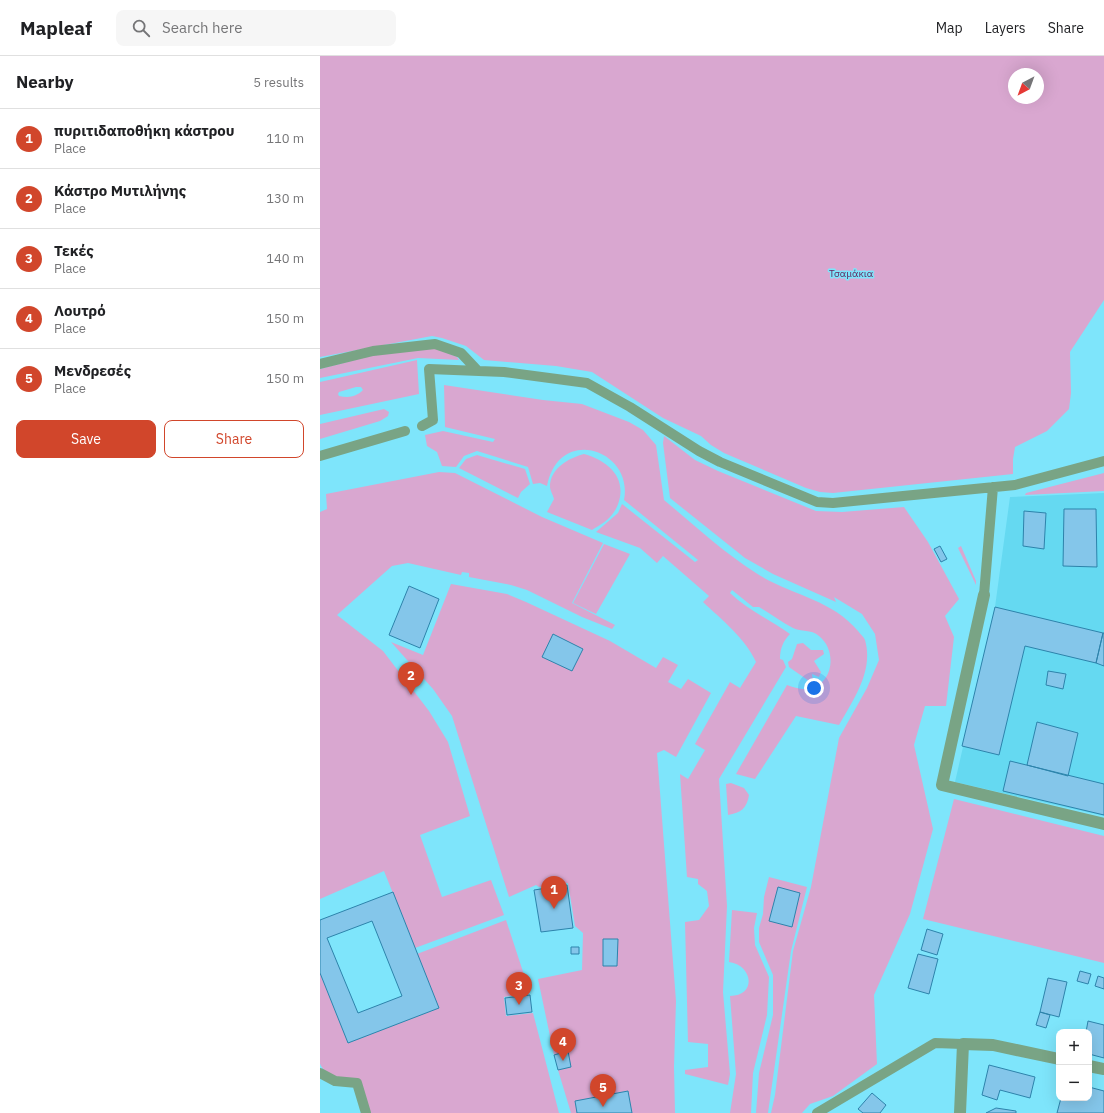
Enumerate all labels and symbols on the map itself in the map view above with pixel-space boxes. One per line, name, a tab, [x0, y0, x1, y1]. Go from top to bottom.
north arrow	[1008, 68, 1044, 104]
park label: Τσαμάκια	[829, 267, 874, 280]
pin: 2	[398, 662, 424, 695]
your location	[804, 678, 824, 698]
pin: 1	[541, 876, 567, 909]
pin: 3	[506, 972, 532, 1005]
pin: 4	[550, 1028, 576, 1061]
pin: 5	[590, 1074, 616, 1107]

